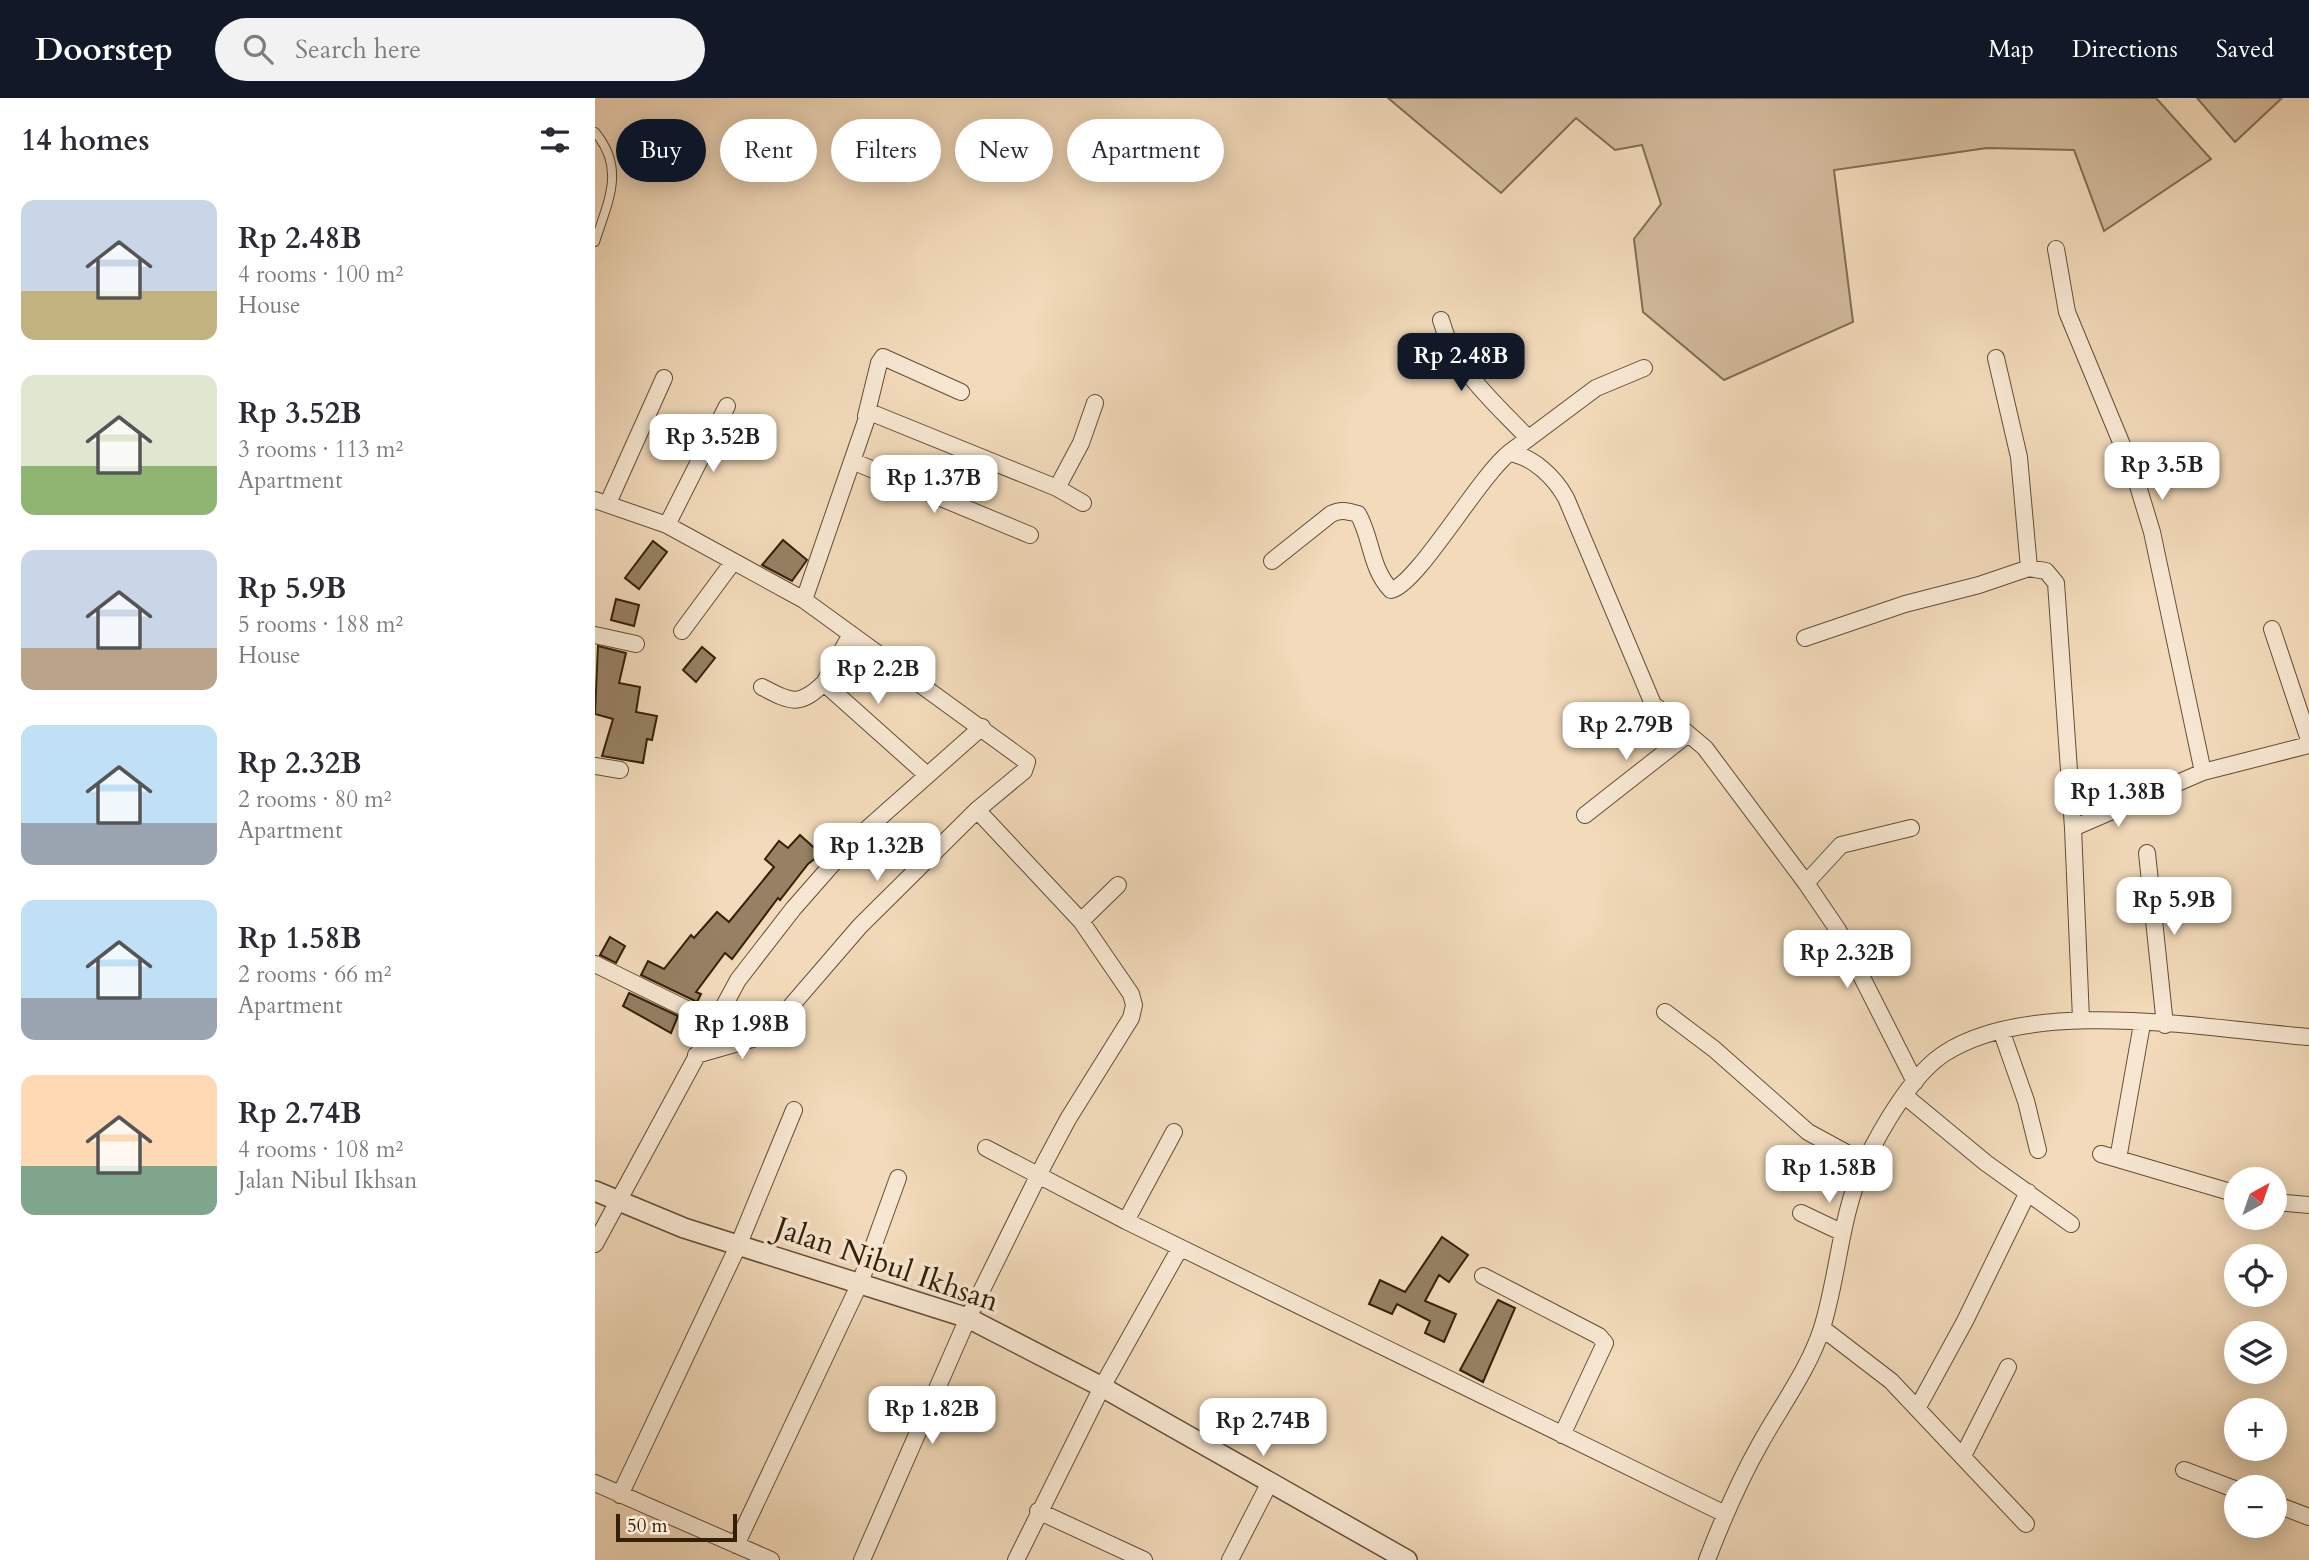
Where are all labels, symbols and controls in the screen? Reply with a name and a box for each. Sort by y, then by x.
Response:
search box [215,18,705,81]
text: Doorstep [35,27,173,72]
icon: search [239,30,277,68]
text: Search here [295,32,421,67]
text: Map [1988,33,2034,66]
text: Directions [2072,33,2178,66]
text: Saved [2216,33,2274,66]
chip: Buy [616,119,706,182]
chip: Rent [720,119,817,182]
chip: Filters [831,119,941,182]
chip: New [955,119,1053,182]
chip: Apartment [1067,119,1224,182]
text: 14 homes [21,120,150,161]
icon: filters [536,121,574,159]
text: Rp 2.48B [238,218,362,259]
icon: home [77,228,161,312]
text: 4 rooms · 100 m² [238,259,403,290]
text: House [238,290,300,321]
pin: Rp 2.48B [1389,334,1533,393]
text: Rp 2.48B [1414,340,1508,371]
text: Rp 3.52B [238,393,362,434]
icon: home [77,403,161,487]
pin: Rp 3.52B [641,414,785,474]
text: Rp 3.52B [666,421,760,452]
text: 3 rooms · 113 m² [238,434,403,465]
pin: Rp 3.5B [2097,442,2227,502]
text: Rp 3.5B [2120,449,2204,480]
pin: Rp 1.37B [862,456,1006,515]
text: Rp 1.37B [887,462,981,493]
text: Apartment [238,465,342,496]
text: Rp 5.9B [238,568,346,609]
icon: home [77,578,161,662]
text: 5 rooms · 188 m² [238,609,403,640]
text: House [238,640,300,671]
pin: Rp 2.2B [813,646,943,706]
text: Rp 2.2B [836,653,920,684]
pin: Rp 2.79B [1554,702,1698,762]
text: Rp 2.79B [1579,709,1673,740]
text: Rp 2.32B [238,743,362,784]
icon: home [77,753,161,837]
pin: Rp 1.38B [2046,770,2190,829]
text: Rp 1.38B [2071,776,2165,807]
text: 2 rooms · 80 m² [238,784,391,815]
text: Apartment [238,815,342,846]
pin: Rp 1.32B [805,824,949,883]
text: Rp 1.32B [830,830,924,861]
pin: Rp 5.9B [2109,878,2239,937]
text: Rp 5.9B [2132,884,2216,915]
text: Rp 1.58B [238,918,362,959]
icon: home [77,928,161,1012]
pin: Rp 2.32B [1775,930,1919,990]
text: Rp 2.32B [1800,937,1894,968]
text: 2 rooms · 66 m² [238,959,391,990]
text: Apartment [238,990,342,1021]
pin: Rp 1.98B [670,1002,814,1061]
text: Rp 1.98B [695,1008,789,1039]
text: Rp 2.74B [238,1093,362,1134]
icon: home [77,1103,161,1187]
text: 4 rooms · 108 m² [238,1134,403,1165]
pin: Rp 1.58B [1757,1146,1901,1205]
text: Rp 1.58B [1782,1152,1876,1183]
text: Jalan Nibul Ikhsan [238,1165,417,1196]
north arrow [2224,1167,2287,1230]
map controls [2224,1167,2287,1538]
street label: Jalan Nibul Ikhsan [766,1206,1004,1322]
button: locate [2224,1244,2287,1307]
button: layers [2224,1321,2287,1384]
pin: Rp 1.82B [860,1386,1004,1446]
text: Rp 1.82B [885,1393,979,1424]
pin: Rp 2.74B [1191,1398,1335,1458]
button: + [2224,1398,2287,1461]
text: Rp 2.74B [1216,1405,1310,1436]
button: − [2224,1475,2287,1538]
scale bar [616,1511,737,1543]
text: 50 m [627,1513,668,1539]

